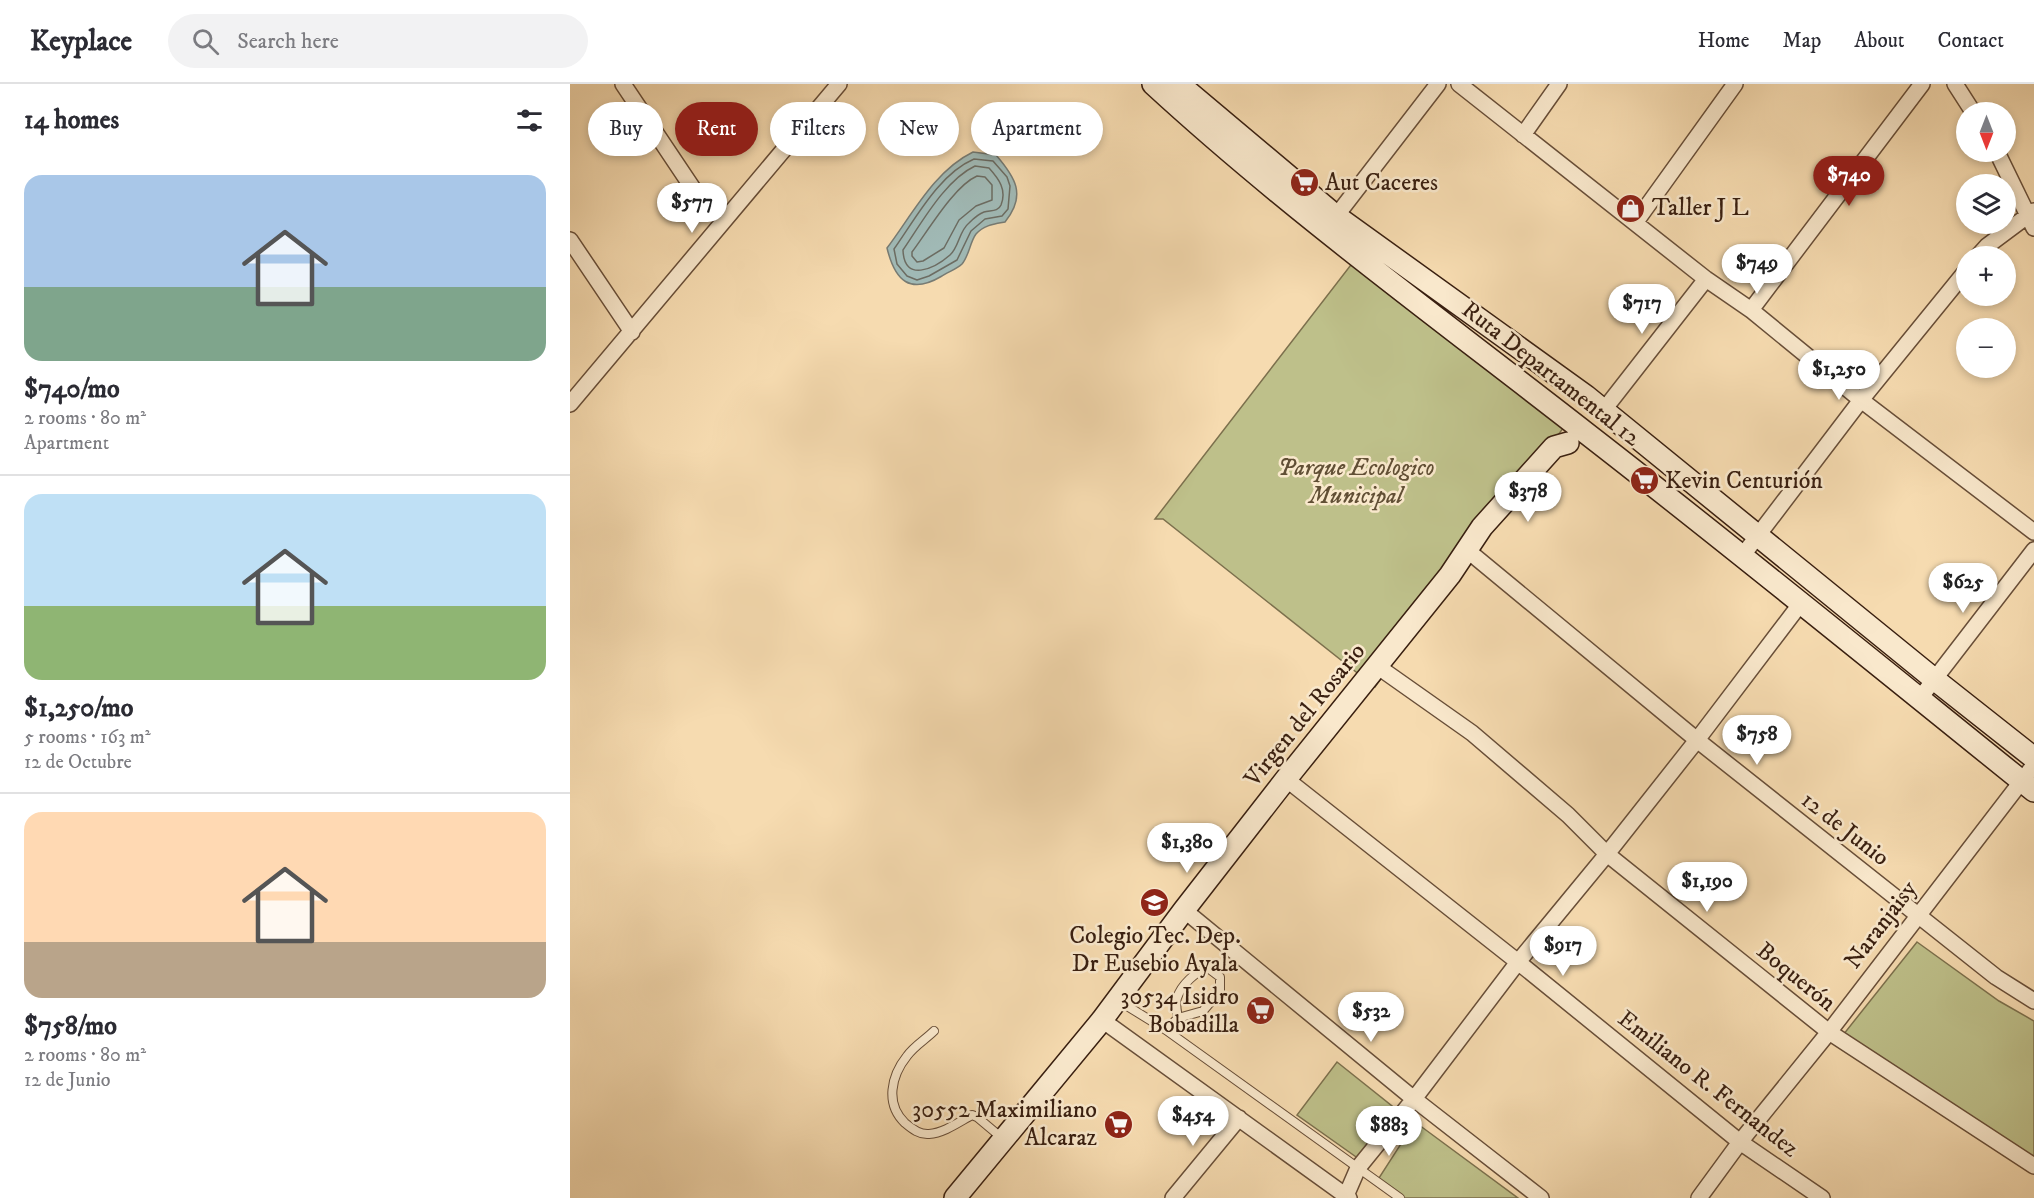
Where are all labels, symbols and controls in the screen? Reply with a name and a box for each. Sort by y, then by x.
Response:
search box [168,14,588,68]
text: Keyplace [30,24,132,59]
icon: search [189,25,222,58]
text: Search here [237,28,339,55]
text: Home [1698,28,1750,54]
text: Map [1783,28,1821,54]
text: About [1854,28,1905,54]
text: Contact [1938,28,2004,54]
chip: Buy [588,102,663,156]
chip: Rent [675,102,758,156]
chip: Filters [770,102,866,156]
chip: New [878,102,959,156]
chip: Apartment [971,102,1103,156]
north arrow [1956,102,2016,162]
map controls [1956,102,2016,378]
text: 14 homes [24,104,119,137]
icon: filters [513,104,546,137]
pin: $740 [1813,156,1885,207]
text: $740 [1827,163,1871,188]
supermarket icon: Aut Caceres [1288,167,1320,199]
place label: Aut Caceres [1325,168,1438,198]
button: layers [1956,174,2016,234]
pin: $577 [656,183,728,234]
text: $577 [671,190,713,215]
shop icon: Taller J L [1615,192,1647,224]
place label: Taller J L [1652,193,1749,223]
icon: home [231,214,339,322]
pin: $749 [1721,244,1793,295]
button: + [1956,246,2016,306]
text: $749 [1736,251,1778,276]
pin: $717 [1606,284,1678,335]
text: $717 [1622,291,1662,316]
street label: Ruta Departamental 12 [1456,295,1647,453]
button: − [1956,318,2016,378]
pin: $1,250 [1790,350,1888,401]
text: $1,250 [1812,357,1866,382]
text: $740/mo [24,373,120,406]
text: 2 rooms · 80 m² [24,406,146,431]
text: Apartment [24,431,109,456]
park label: Parque Ecologico Municipal [1278,453,1434,511]
supermarket icon: Kevin Centurión [1628,465,1660,497]
place label: Kevin Centurión [1665,466,1823,496]
pin: $378 [1492,472,1564,523]
text: $378 [1509,479,1547,504]
icon: home [231,533,339,641]
pin: $625 [1927,563,1999,614]
text: $625 [1943,570,1983,595]
street label: Virgen del Rosario [1237,637,1372,794]
text: $1,250/mo [24,692,133,725]
pin: $758 [1721,715,1793,766]
text: $758 [1736,722,1778,747]
text: 5 rooms · 163 m² [24,725,151,750]
text: 12 de Octubre [24,750,132,775]
street label: 12 de Junio [1795,785,1895,873]
pin: $1,380 [1138,823,1236,874]
text: $1,380 [1161,830,1213,855]
icon: home [231,851,339,959]
pin: $1,190 [1658,862,1756,913]
text: $1,190 [1681,869,1733,894]
street label: Naranjaisy [1838,875,1924,975]
school or university icon: Colegio Tec. Dep. Dr Eusebio Ayala [1139,887,1171,919]
place label: Colegio Tec. Dep. Dr Eusebio Ayala [1069,921,1241,979]
pin: $917 [1527,926,1599,977]
text: $917 [1544,933,1582,958]
street label: Boquerón [1750,936,1842,1018]
place label: 30534 Isidro Bobadilla [1121,982,1240,1040]
pin: $532 [1335,992,1407,1043]
supermarket icon: 30534 Isidro Bobadilla [1244,995,1276,1027]
text: $532 [1352,999,1390,1024]
street label: Emiliano R. Fernandez [1612,1004,1805,1164]
text: $758/mo [24,1010,117,1043]
text: 2 rooms · 80 m² [24,1043,146,1068]
text: 12 de Junio [24,1068,111,1093]
place label: 30552 Maximiliano Alcaraz [912,1095,1098,1153]
pin: $454 [1157,1096,1229,1147]
text: $454 [1172,1103,1214,1128]
pin: $883 [1353,1106,1425,1157]
supermarket icon: 30552 Maximiliano Alcaraz [1102,1108,1134,1140]
text: $883 [1370,1113,1408,1138]

